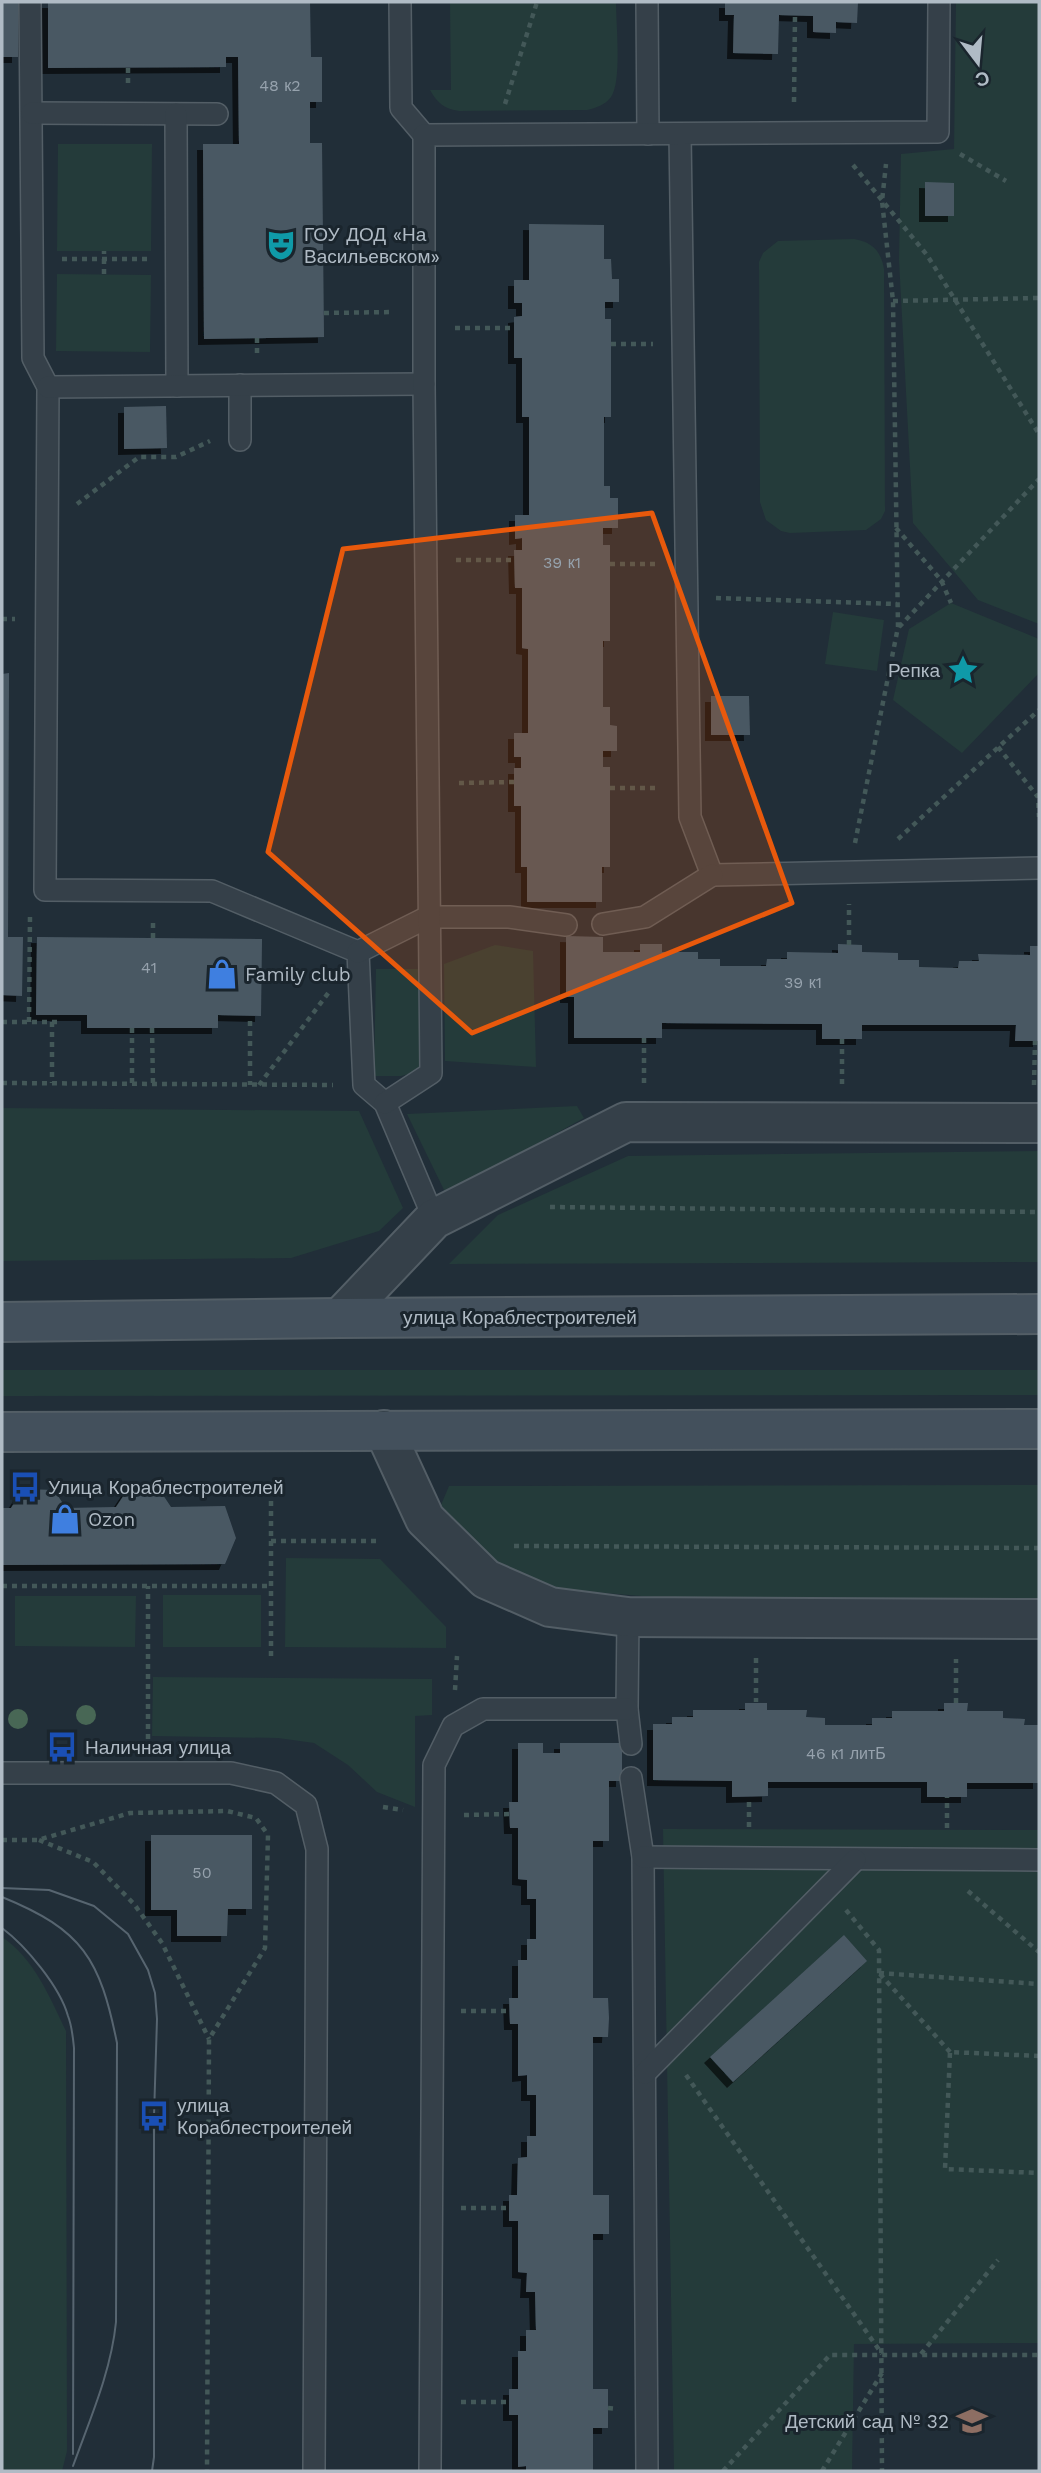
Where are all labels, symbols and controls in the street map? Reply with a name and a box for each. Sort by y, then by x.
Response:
north arrow [943,28,1013,98]
text: С [973,66,992,92]
house number: 48 к2 [259,76,301,95]
place label: ГОУ ДОД «На Васильевском» [304,223,440,268]
theatre icon: ГОУ ДОД «На Васильевском» [264,228,298,262]
house number: 39 к1 [543,553,581,572]
place icon: Репка [946,653,980,687]
place label: Репка [888,659,940,682]
shop icon: Family club [205,957,239,991]
house number: 41 [141,958,157,977]
place label: Family club [245,963,351,986]
house number: 39 к1 [784,973,822,992]
street label: улица Кораблестроителей [403,1306,637,1329]
bus stop icon: Улица Кораблестроителей [8,1470,42,1504]
place label: Улица Кораблестроителей [48,1476,284,1499]
shop icon: Ozon [48,1502,82,1536]
place label: Ozon [88,1508,135,1531]
bus stop icon: Наличная улица [45,1730,79,1764]
place label: Наличная улица [85,1736,231,1759]
house number: 46 к1 литБ [806,1744,886,1763]
house number: 50 [192,1863,212,1882]
place label: улица Кораблестроителей [177,2094,352,2139]
bus stop icon: улица Кораблестроителей [137,2099,171,2133]
school or university icon: Детский сад № 32 [955,2404,989,2438]
place label: Детский сад № 32 [785,2410,949,2433]

